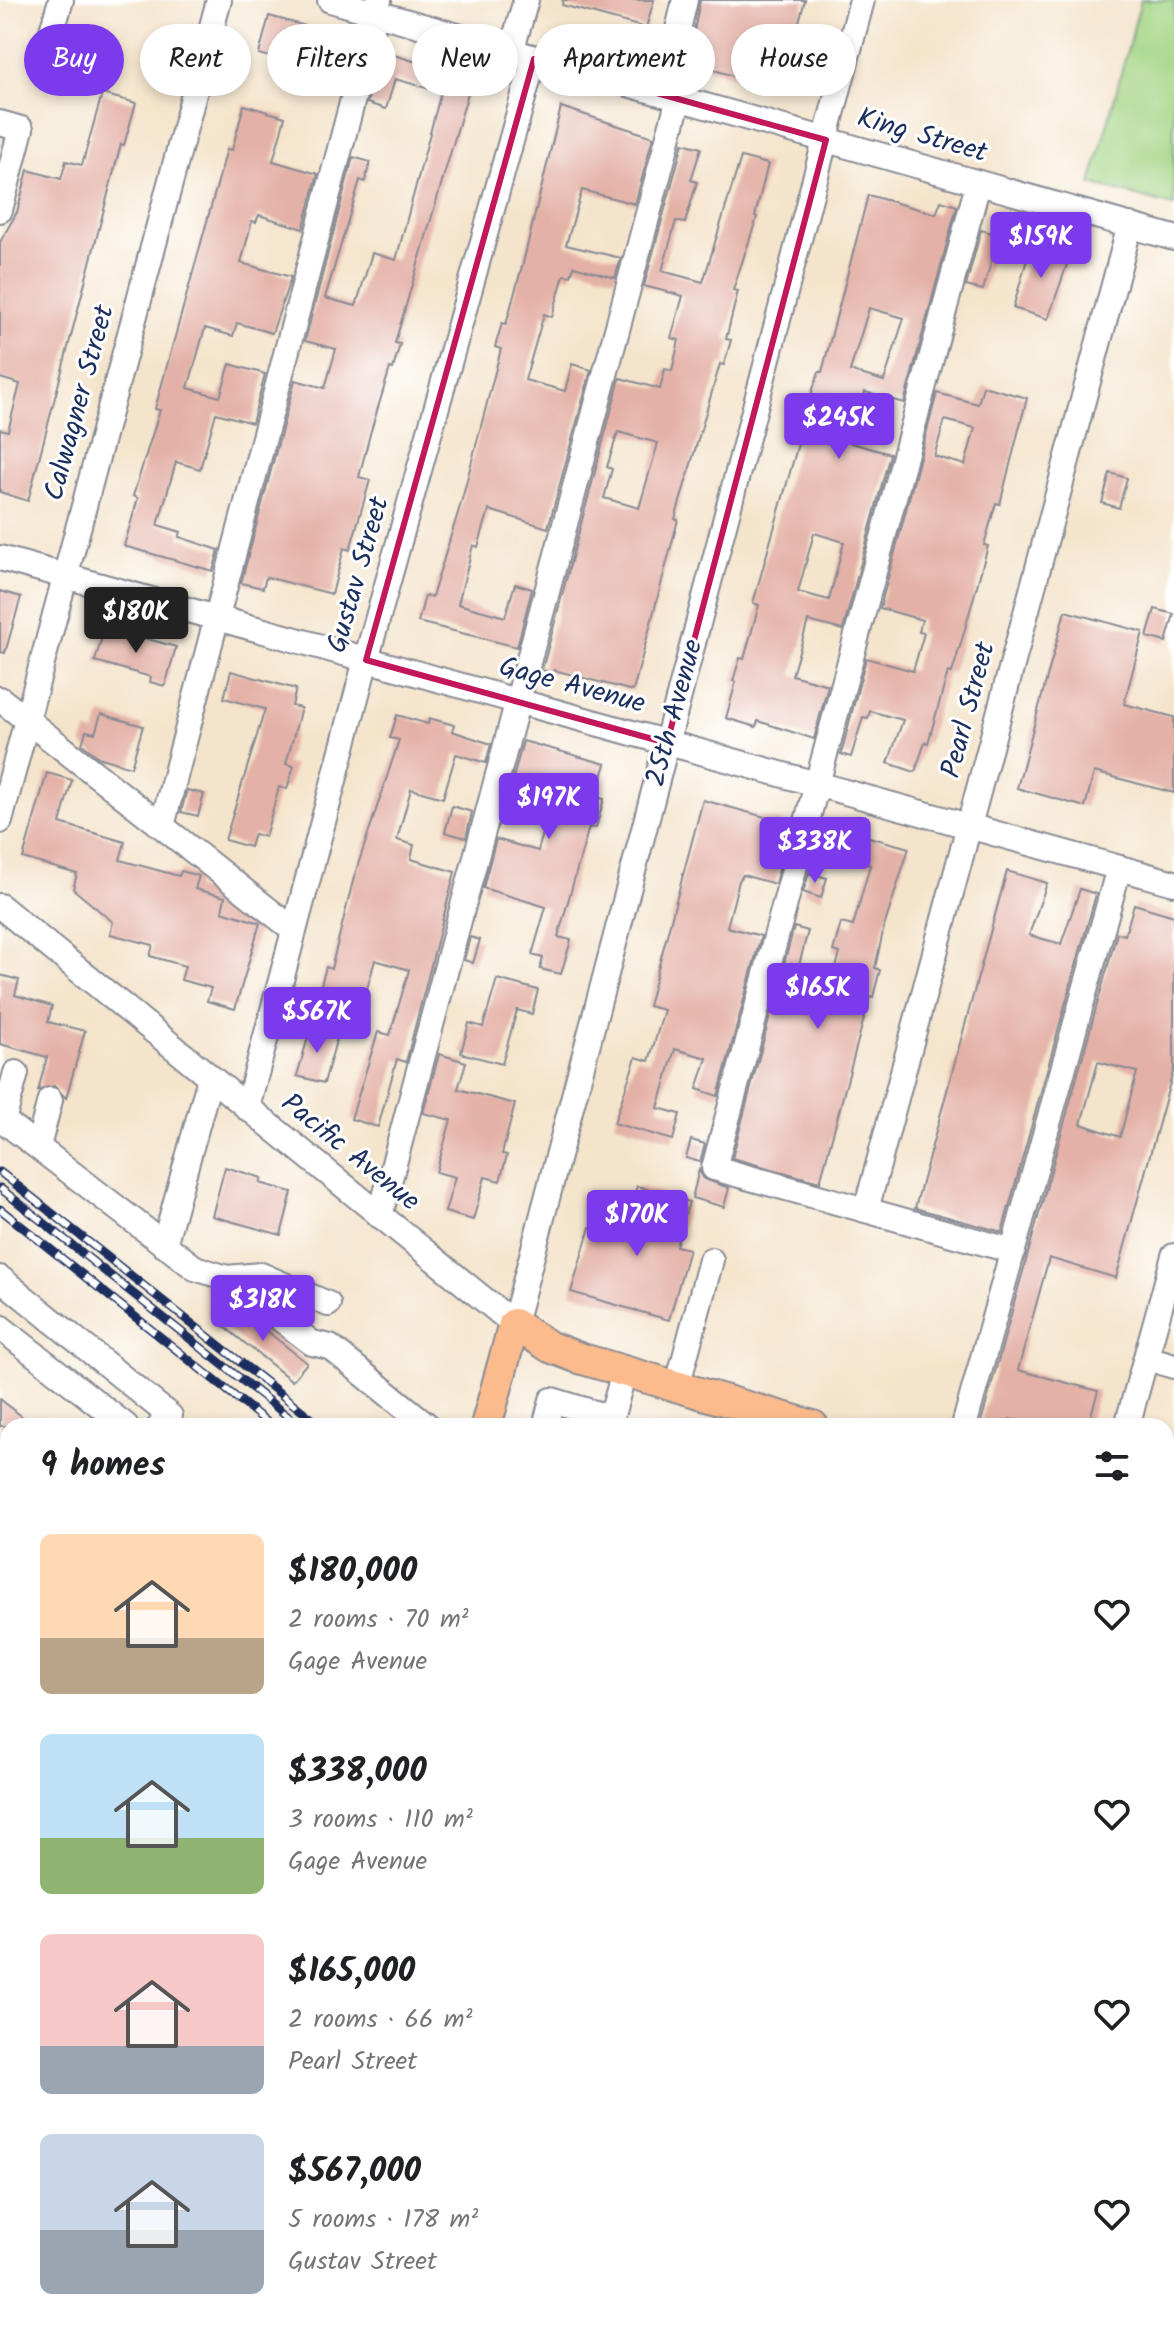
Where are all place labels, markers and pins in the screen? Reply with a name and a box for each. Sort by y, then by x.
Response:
pin: $159K [985,212,1097,280]
pin: $245K [783,393,895,461]
pin: $180K [80,587,192,655]
pin: $197K [493,773,605,841]
pin: $338K [759,817,871,885]
pin: $165K [762,963,874,1031]
pin: $567K [261,987,373,1055]
pin: $170K [581,1190,693,1258]
pin: $318K [207,1275,319,1343]

